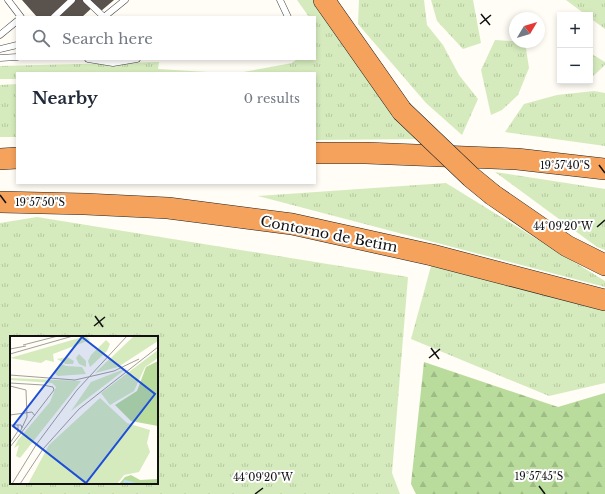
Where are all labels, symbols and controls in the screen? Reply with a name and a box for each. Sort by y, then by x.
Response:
north arrow [509,12,545,48]
map controls [557,12,593,84]
button: + [557,12,593,48]
search box [16,16,316,60]
icon: search [30,27,52,49]
text: Search here [62,29,153,48]
button: − [557,48,593,84]
text: Nearby [32,88,98,109]
text: 0 results [244,90,300,107]
text: 19°57'40"S [540,159,590,172]
text: 19°57'50"S [15,196,65,209]
street label: Contorno de Betim [259,212,399,256]
text: 44°09'20"W [533,220,593,233]
inset map [10,336,158,484]
text: 19°57'45"S [515,470,563,483]
text: 44°09'20"W [233,471,293,484]

